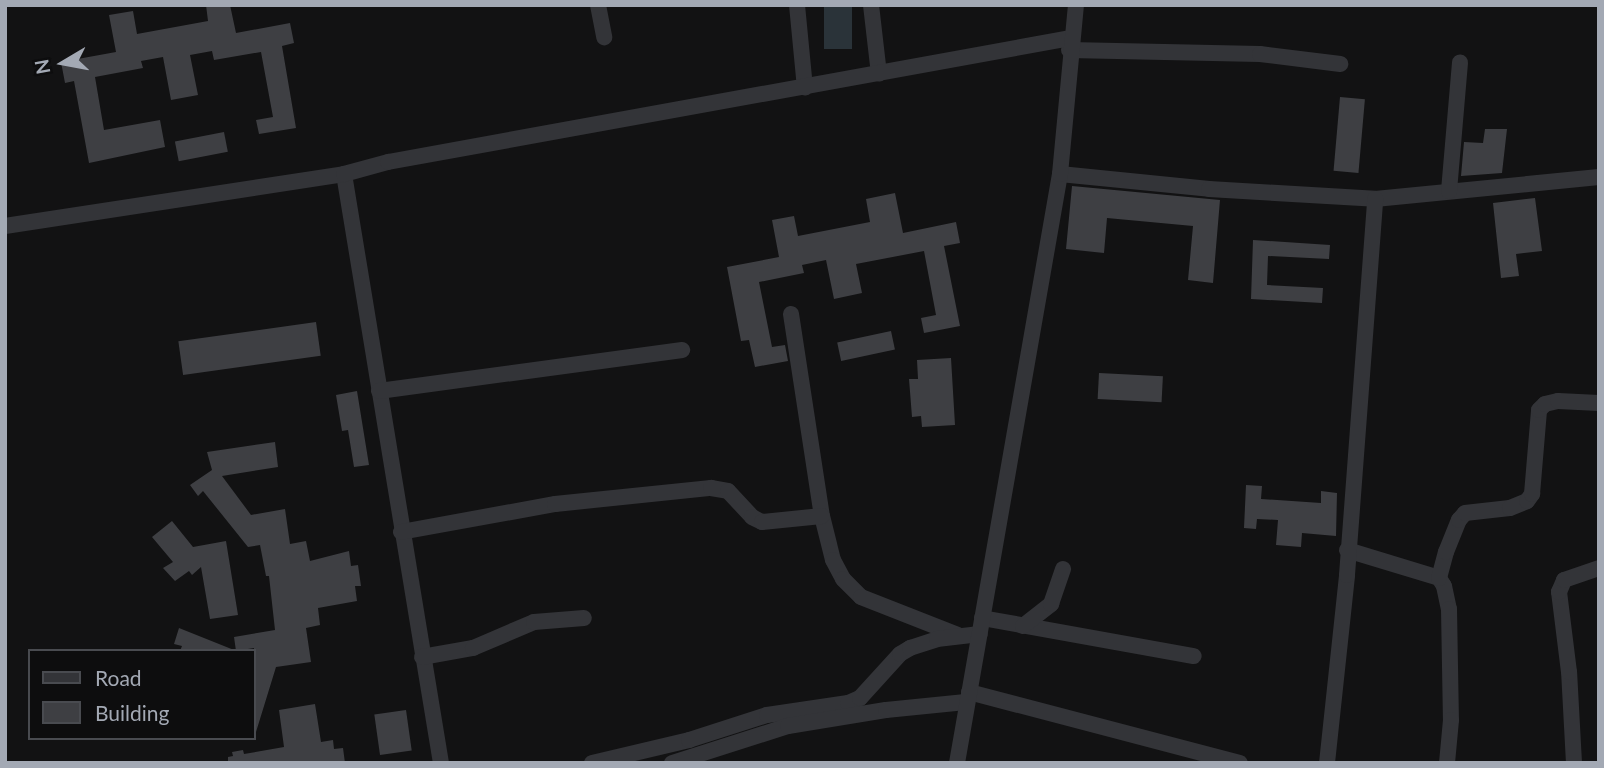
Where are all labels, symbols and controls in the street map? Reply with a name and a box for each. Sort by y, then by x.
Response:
north arrow [28,28,98,98]
text: N [29,58,54,76]
legend [28,649,256,740]
text: Road [95,665,142,690]
text: Building [95,700,170,725]

